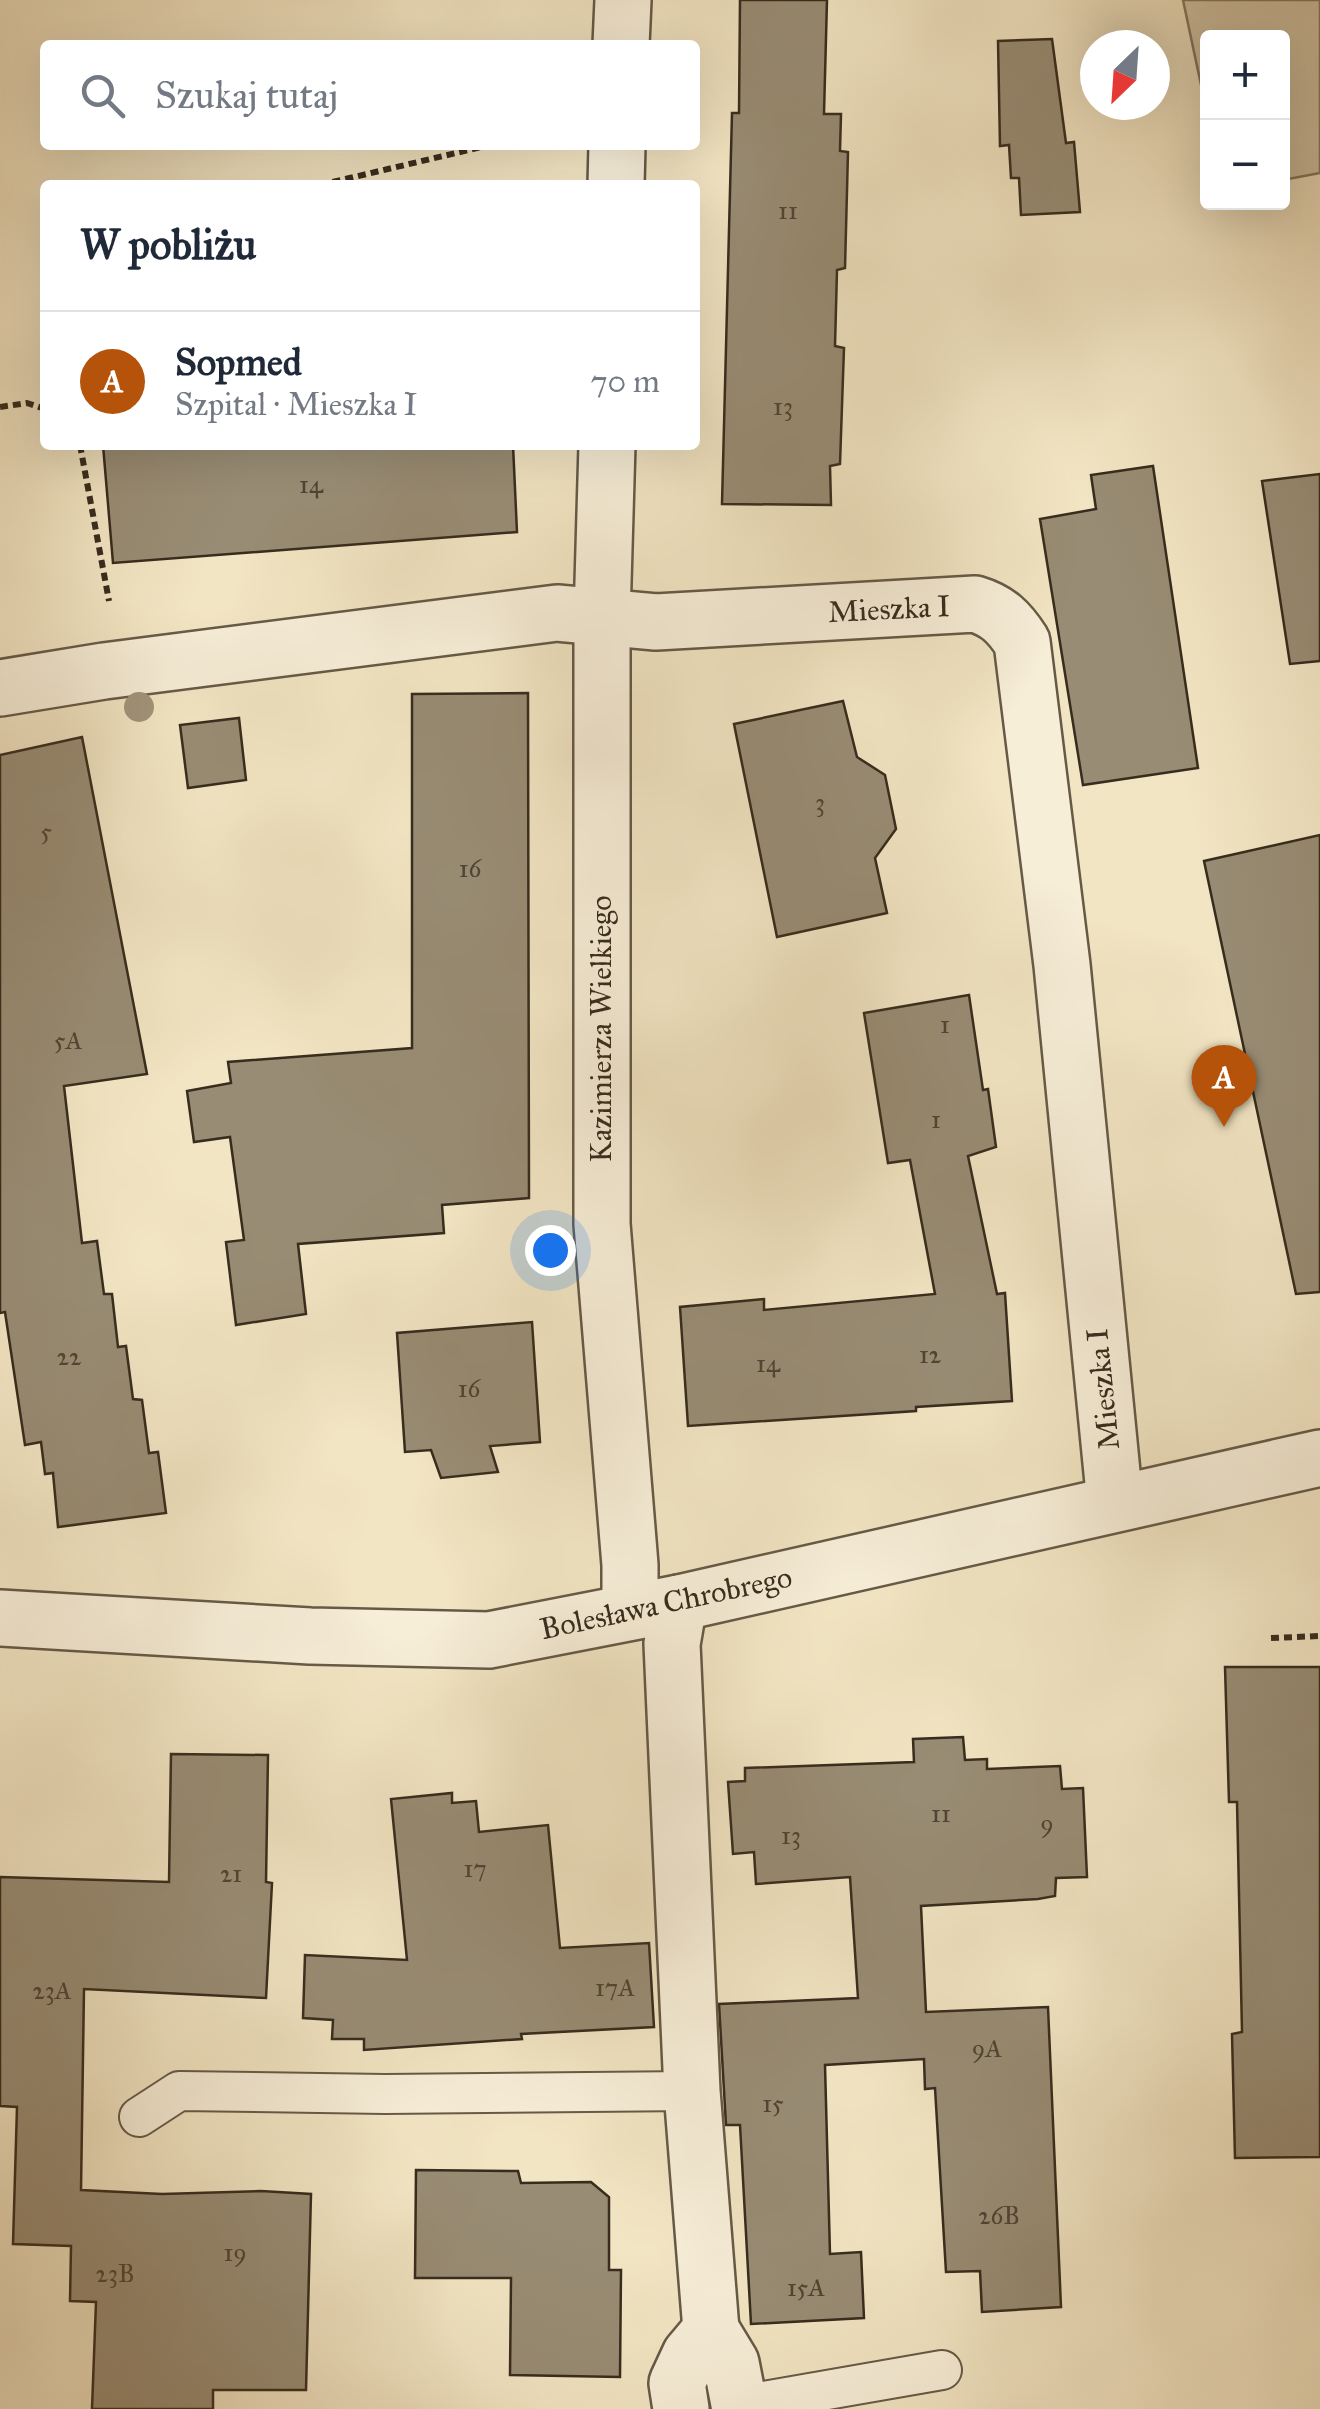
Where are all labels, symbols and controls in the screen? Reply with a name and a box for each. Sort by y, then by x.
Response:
north arrow [1080,30,1170,120]
map controls [1200,30,1290,210]
button: + [1200,30,1290,120]
search box [40,40,700,150]
icon: search [75,68,130,123]
text: Szukaj tutaj [155,72,338,118]
button: − [1200,120,1290,210]
house number: 11 [778,195,798,226]
text: W pobliżu [80,219,256,271]
text: Sopmed [175,339,302,385]
text: A [102,362,123,401]
text: 70 m [591,362,660,401]
text: Szpital · Mieszka I [175,385,418,424]
house number: 13 [773,391,793,422]
house number: 14 [299,469,324,500]
street label: Mieszka I [827,588,951,630]
house number: 3 [815,787,825,818]
house number: 5 [40,816,52,847]
house number: 16 [459,853,482,884]
street label: Kazimierza Wielkiego [583,895,619,1163]
house number: 1 [940,1009,950,1040]
house number: 5A [54,1025,82,1056]
pin: A [1192,1044,1256,1127]
house number: 1 [931,1104,941,1135]
your location [525,1225,576,1276]
street label: Mieszka I [1079,1326,1127,1452]
house number: 12 [919,1339,942,1370]
house number: 22 [57,1341,82,1372]
house number: 14 [756,1348,781,1379]
house number: 16 [458,1373,481,1404]
street label: Bolesława Chrobrego [537,1559,795,1647]
house number: 11 [931,1798,951,1829]
house number: 9 [1040,1808,1054,1839]
house number: 13 [781,1820,801,1851]
house number: 17 [463,1853,487,1884]
house number: 21 [220,1858,242,1889]
house number: 17A [595,1972,635,2003]
house number: 23A [32,1975,72,2006]
house number: 9A [972,2033,1002,2064]
house number: 15 [762,2088,784,2119]
house number: 26B [978,2200,1020,2231]
house number: 19 [223,2237,247,2268]
house number: 23B [96,2258,134,2289]
house number: 15A [787,2272,825,2303]

